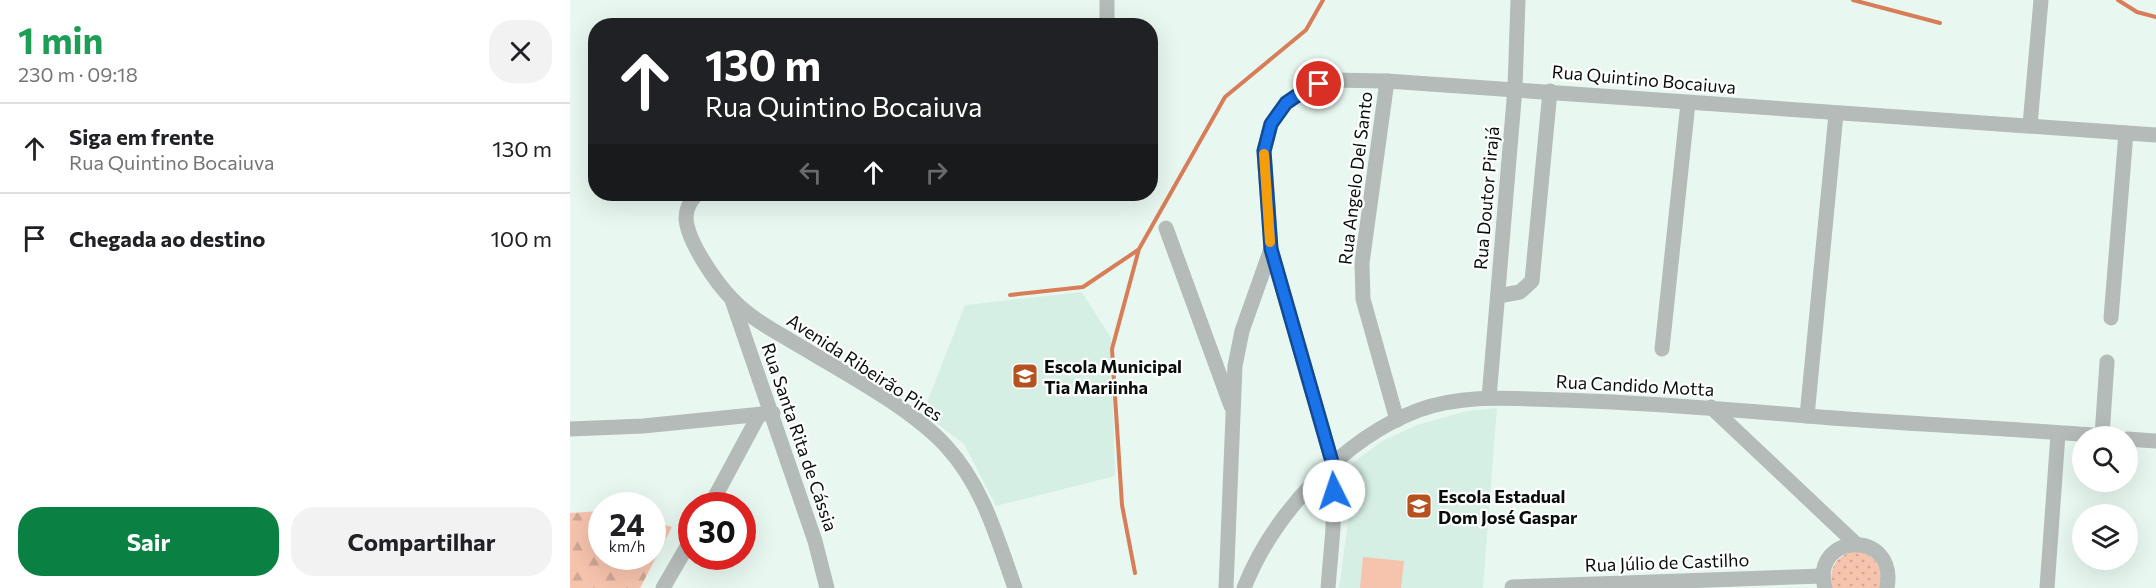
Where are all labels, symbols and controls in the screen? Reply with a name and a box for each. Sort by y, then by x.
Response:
text: 1 min [18,17,103,61]
button: close [489,20,552,83]
text: 130 m [705,38,821,90]
icon: ahead [606,42,684,120]
pin [1293,58,1344,109]
street label: Rua Quintino Bocaiuva [1551,60,1737,98]
text: 230 m · 09:18 [18,62,138,86]
icon: arrive [1302,67,1335,100]
text: Rua Quintino Bocaiuva [705,90,982,123]
street label: Rua Angelo Del Santo [1333,90,1377,266]
text: Siga em frente [69,123,214,150]
street label: Rua Doutor Pirajá [1469,125,1503,271]
icon: ahead [18,132,51,165]
text: 130 m [492,135,552,162]
text: Rua Quintino Bocaiuva [69,150,274,174]
icon: left [794,156,827,189]
icon: ahead [857,156,890,189]
icon: right [920,156,953,189]
icon: arrive [18,222,51,255]
text: Chegada ao destino [69,225,265,252]
text: 100 m [490,225,552,252]
street label: Avenida Ribeirão Pires [783,309,947,425]
street label: Rua Santa Rita de Cássia [757,340,843,534]
place label: Escola Municipal Tia Mariinha [1044,355,1182,398]
school or university icon: Escola Municipal Tia Mariinha [1010,361,1040,391]
street label: Rua Candido Motta [1555,370,1715,400]
map controls [2072,426,2138,570]
button: search [2072,426,2138,492]
position arrow [1302,459,1366,523]
place label: Escola Estadual Dom José Gaspar [1438,485,1578,528]
school or university icon: Escola Estadual Dom José Gaspar [1404,491,1434,521]
speed limit sign: 30 [678,492,756,570]
button: layers [2072,504,2138,570]
text: 24 [609,505,645,542]
button: Sair [18,507,279,576]
button: Compartilhar [291,507,552,576]
text: km/h [609,537,645,555]
street label: Rua Júlio de Castilho [1584,548,1750,576]

